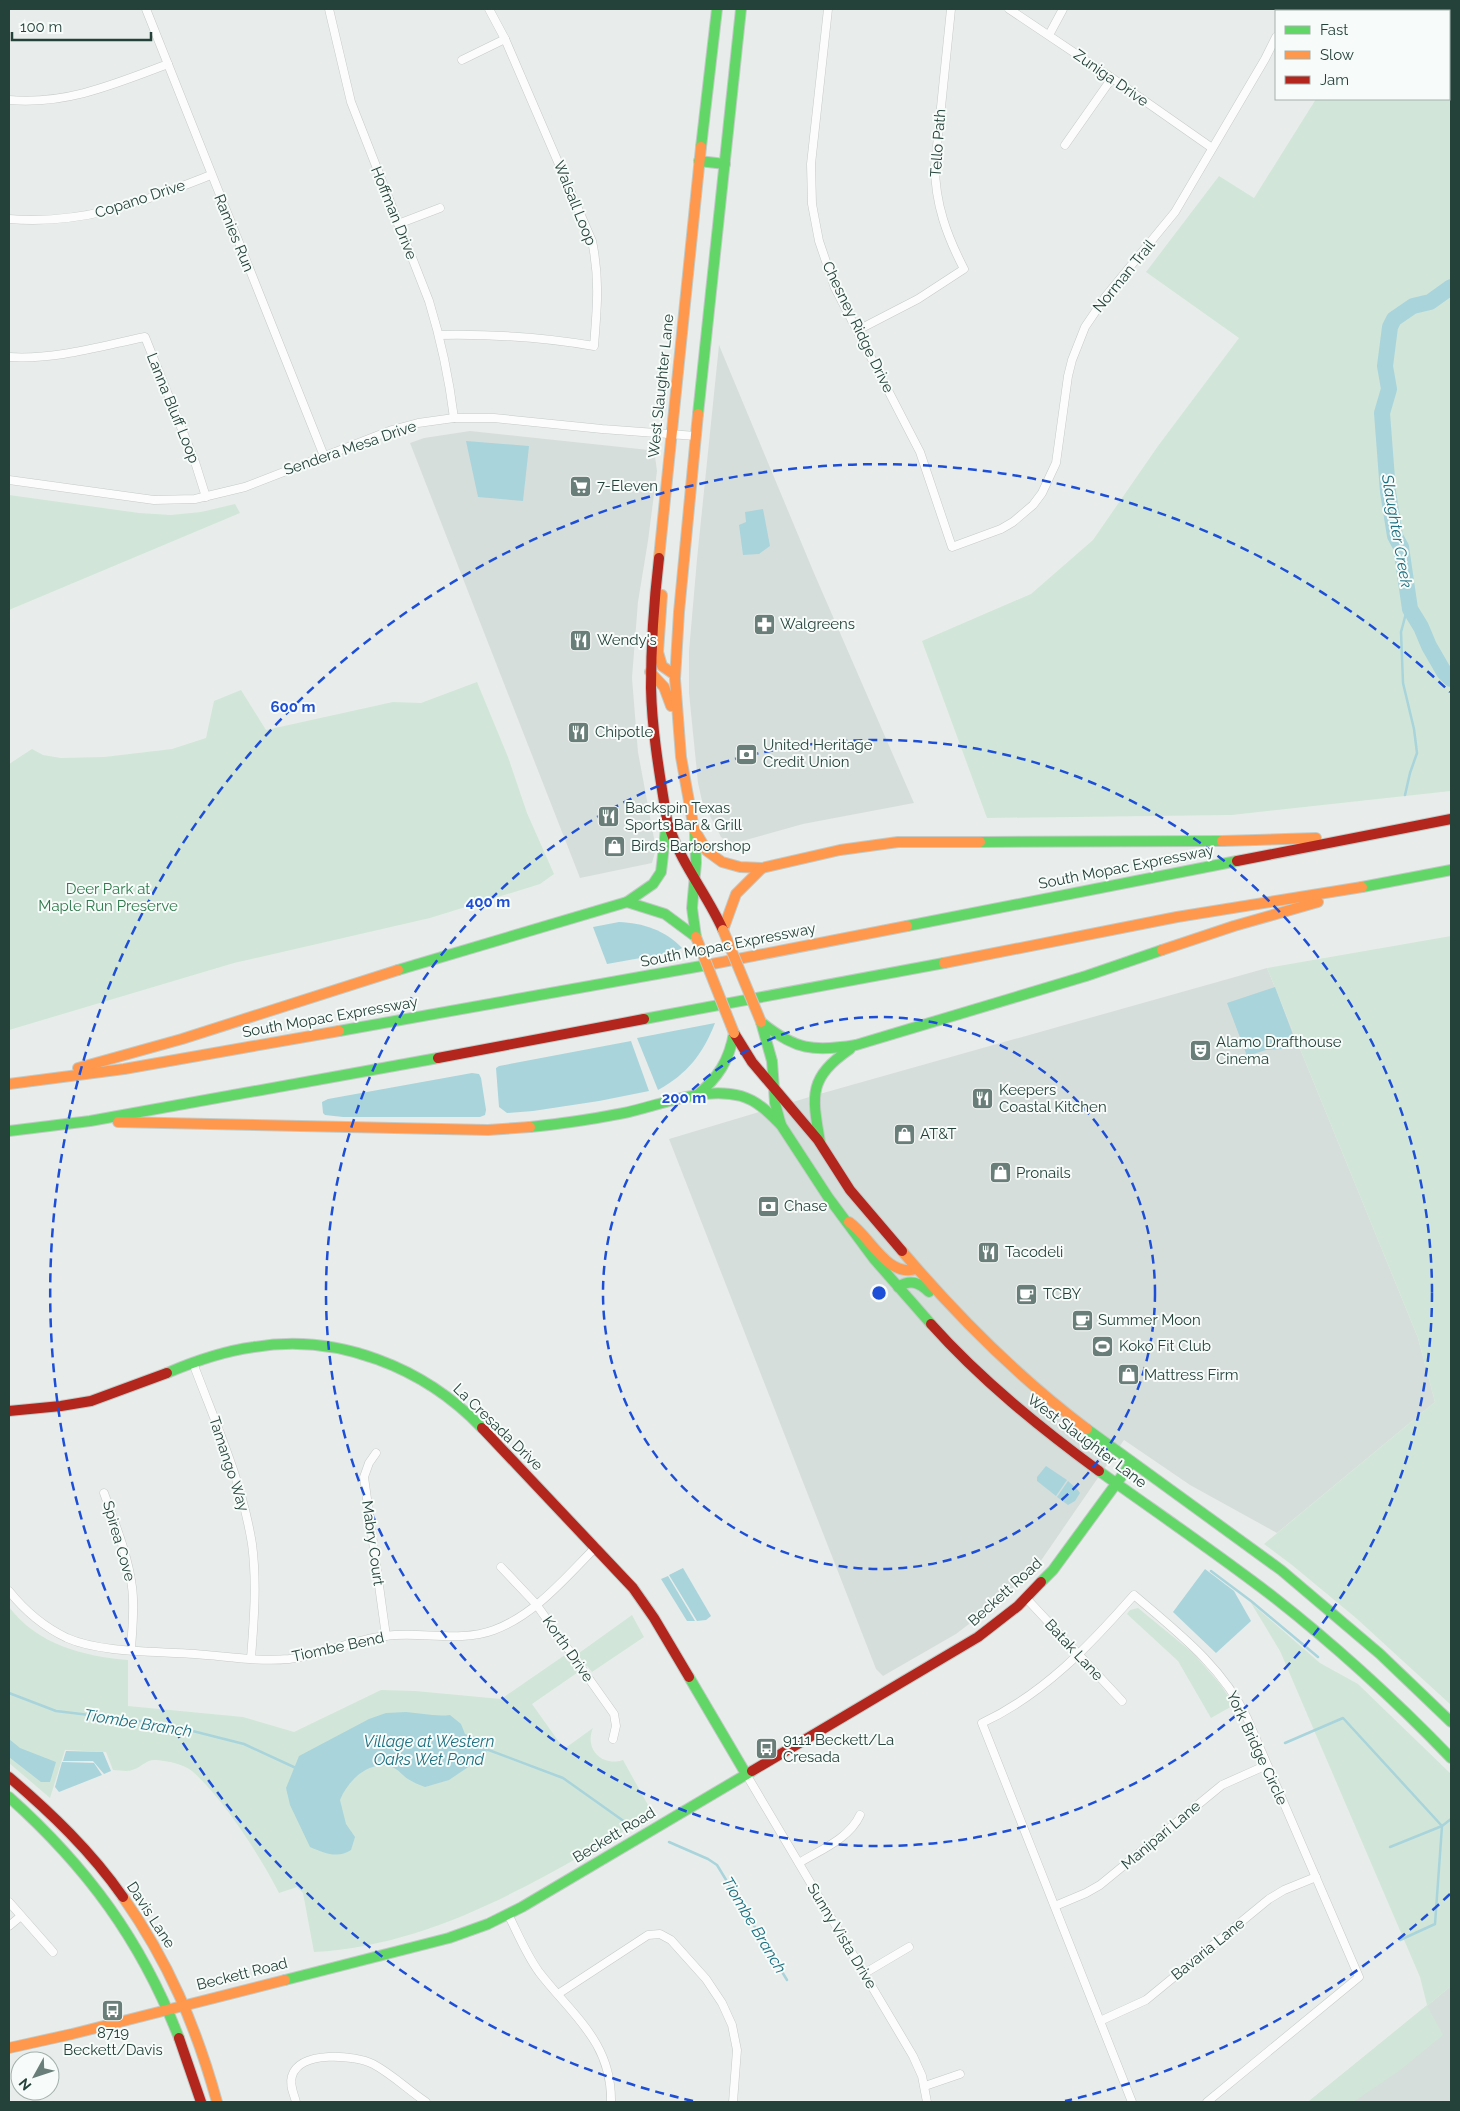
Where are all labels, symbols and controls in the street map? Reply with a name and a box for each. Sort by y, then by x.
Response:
scale bar [12,10,151,42]
legend [1275,10,1450,100]
text: 100 m [20,18,62,36]
text: Fast [1320,21,1348,39]
street label: Zuniga Drive [1070,46,1152,110]
text: Slow [1320,46,1354,64]
text: Jam [1320,71,1349,89]
street label: Tello Path [927,108,949,178]
street label: Walsall Loop [550,158,600,248]
street label: Hoffman Drive [367,164,421,262]
street label: Copano Drive [93,176,188,222]
street label: Ramies Run [210,192,258,274]
street label: Norman Trail [1089,235,1159,316]
street label: Chesney Ridge Drive [818,258,898,396]
street label: West Slaughter Lane [644,313,678,459]
street label: Lanna Bluff Loop [143,350,203,466]
street label: Sendera Mesa Drive [281,417,419,479]
water label: Slaughter Creek [1378,472,1416,590]
supermarket icon: 7-Eleven [569,474,593,498]
place label: 7-Eleven [597,477,658,495]
pharmacy icon: Walgreens [752,612,776,636]
place label: Walgreens [780,615,855,633]
restaurant icon: Wendy's [569,628,593,652]
place label: Wendy's [597,631,657,649]
text: 600 m [270,698,316,716]
restaurant icon: Chipotle [567,720,591,744]
place label: Chipotle [595,723,653,741]
place label: United Heritage Credit Union [763,736,873,771]
bank icon: United Heritage Credit Union [735,742,759,766]
place label: Backspin Texas Sports Bar & Grill [625,799,743,834]
restaurant icon: Backspin Texas Sports Bar & Grill [597,805,621,829]
shop icon: Birds Barborshop [603,834,627,858]
place label: Birds Barborshop [631,837,751,855]
street label: South Mopac Expressway [1037,841,1215,893]
park label: Deer Park at Maple Run Preserve [38,880,178,915]
text: 400 m [466,893,510,911]
street label: South Mopac Expressway [639,919,817,971]
street label: South Mopac Expressway [241,993,419,1041]
place label: Alamo Drafthouse Cinema [1216,1033,1342,1068]
theatre icon: Alamo Drafthouse Cinema [1188,1039,1212,1063]
place label: Keepers Coastal Kitchen [999,1081,1107,1116]
restaurant icon: Keepers Coastal Kitchen [971,1087,995,1111]
text: 200 m [662,1089,706,1107]
shop icon: AT&T [892,1122,916,1146]
place label: AT&T [920,1125,957,1143]
shop icon: Pronails [988,1161,1012,1185]
place label: Pronails [1016,1164,1071,1182]
bank icon: Chase [756,1194,780,1218]
place label: Chase [784,1197,827,1215]
restaurant icon: Tacodeli [977,1240,1001,1264]
place label: Tacodeli [1005,1243,1063,1261]
cafe icon: TCBY [1015,1282,1039,1306]
centre of rings [870,1284,888,1302]
place label: TCBY [1043,1285,1082,1303]
cafe icon: Summer Moon [1070,1308,1094,1332]
place label: Summer Moon [1098,1311,1201,1329]
sports icon: Koko Fit Club [1091,1334,1115,1358]
place label: Koko Fit Club [1119,1337,1211,1355]
shop icon: Mattress Firm [1116,1363,1140,1387]
place label: Mattress Firm [1144,1366,1239,1384]
street label: La Cresada Drive [450,1380,547,1474]
street label: West Slaughter Lane [1024,1390,1150,1492]
street label: Tamango Way [205,1414,253,1514]
street label: Spirea Cove [99,1499,139,1584]
street label: Mabry Court [358,1499,388,1587]
street label: Beckett Road [964,1554,1046,1630]
street label: Korth Drive [539,1612,597,1686]
street label: Batak Lane [1041,1615,1107,1685]
street label: Tiombe Bend [290,1628,386,1666]
street label: York Bridge Circle [1223,1688,1291,1808]
water label: Tiombe Branch [83,1705,194,1741]
place label: 9111 Beckett/La Cresada [783,1731,894,1766]
water label: Village at Western Oaks Wet Pond [364,1732,494,1769]
bus stop icon: 9111 Beckett/La Cresada [755,1737,779,1761]
street label: Manipari Lane [1118,1797,1204,1873]
street label: Beckett Road [569,1803,659,1867]
water label: Tiombe Branch [718,1873,790,1977]
street label: Davis Lane [123,1878,179,1952]
street label: Sunny Vista Drive [803,1880,881,1992]
street label: Bavaria Lane [1168,1914,1248,1984]
street label: Beckett Road [195,1954,289,1994]
bus stop icon: 8719 Beckett/Davis [101,1998,125,2022]
place label: 8719 Beckett/Davis [63,2024,163,2059]
north arrow [10,2051,60,2101]
text: N [15,2075,35,2094]

